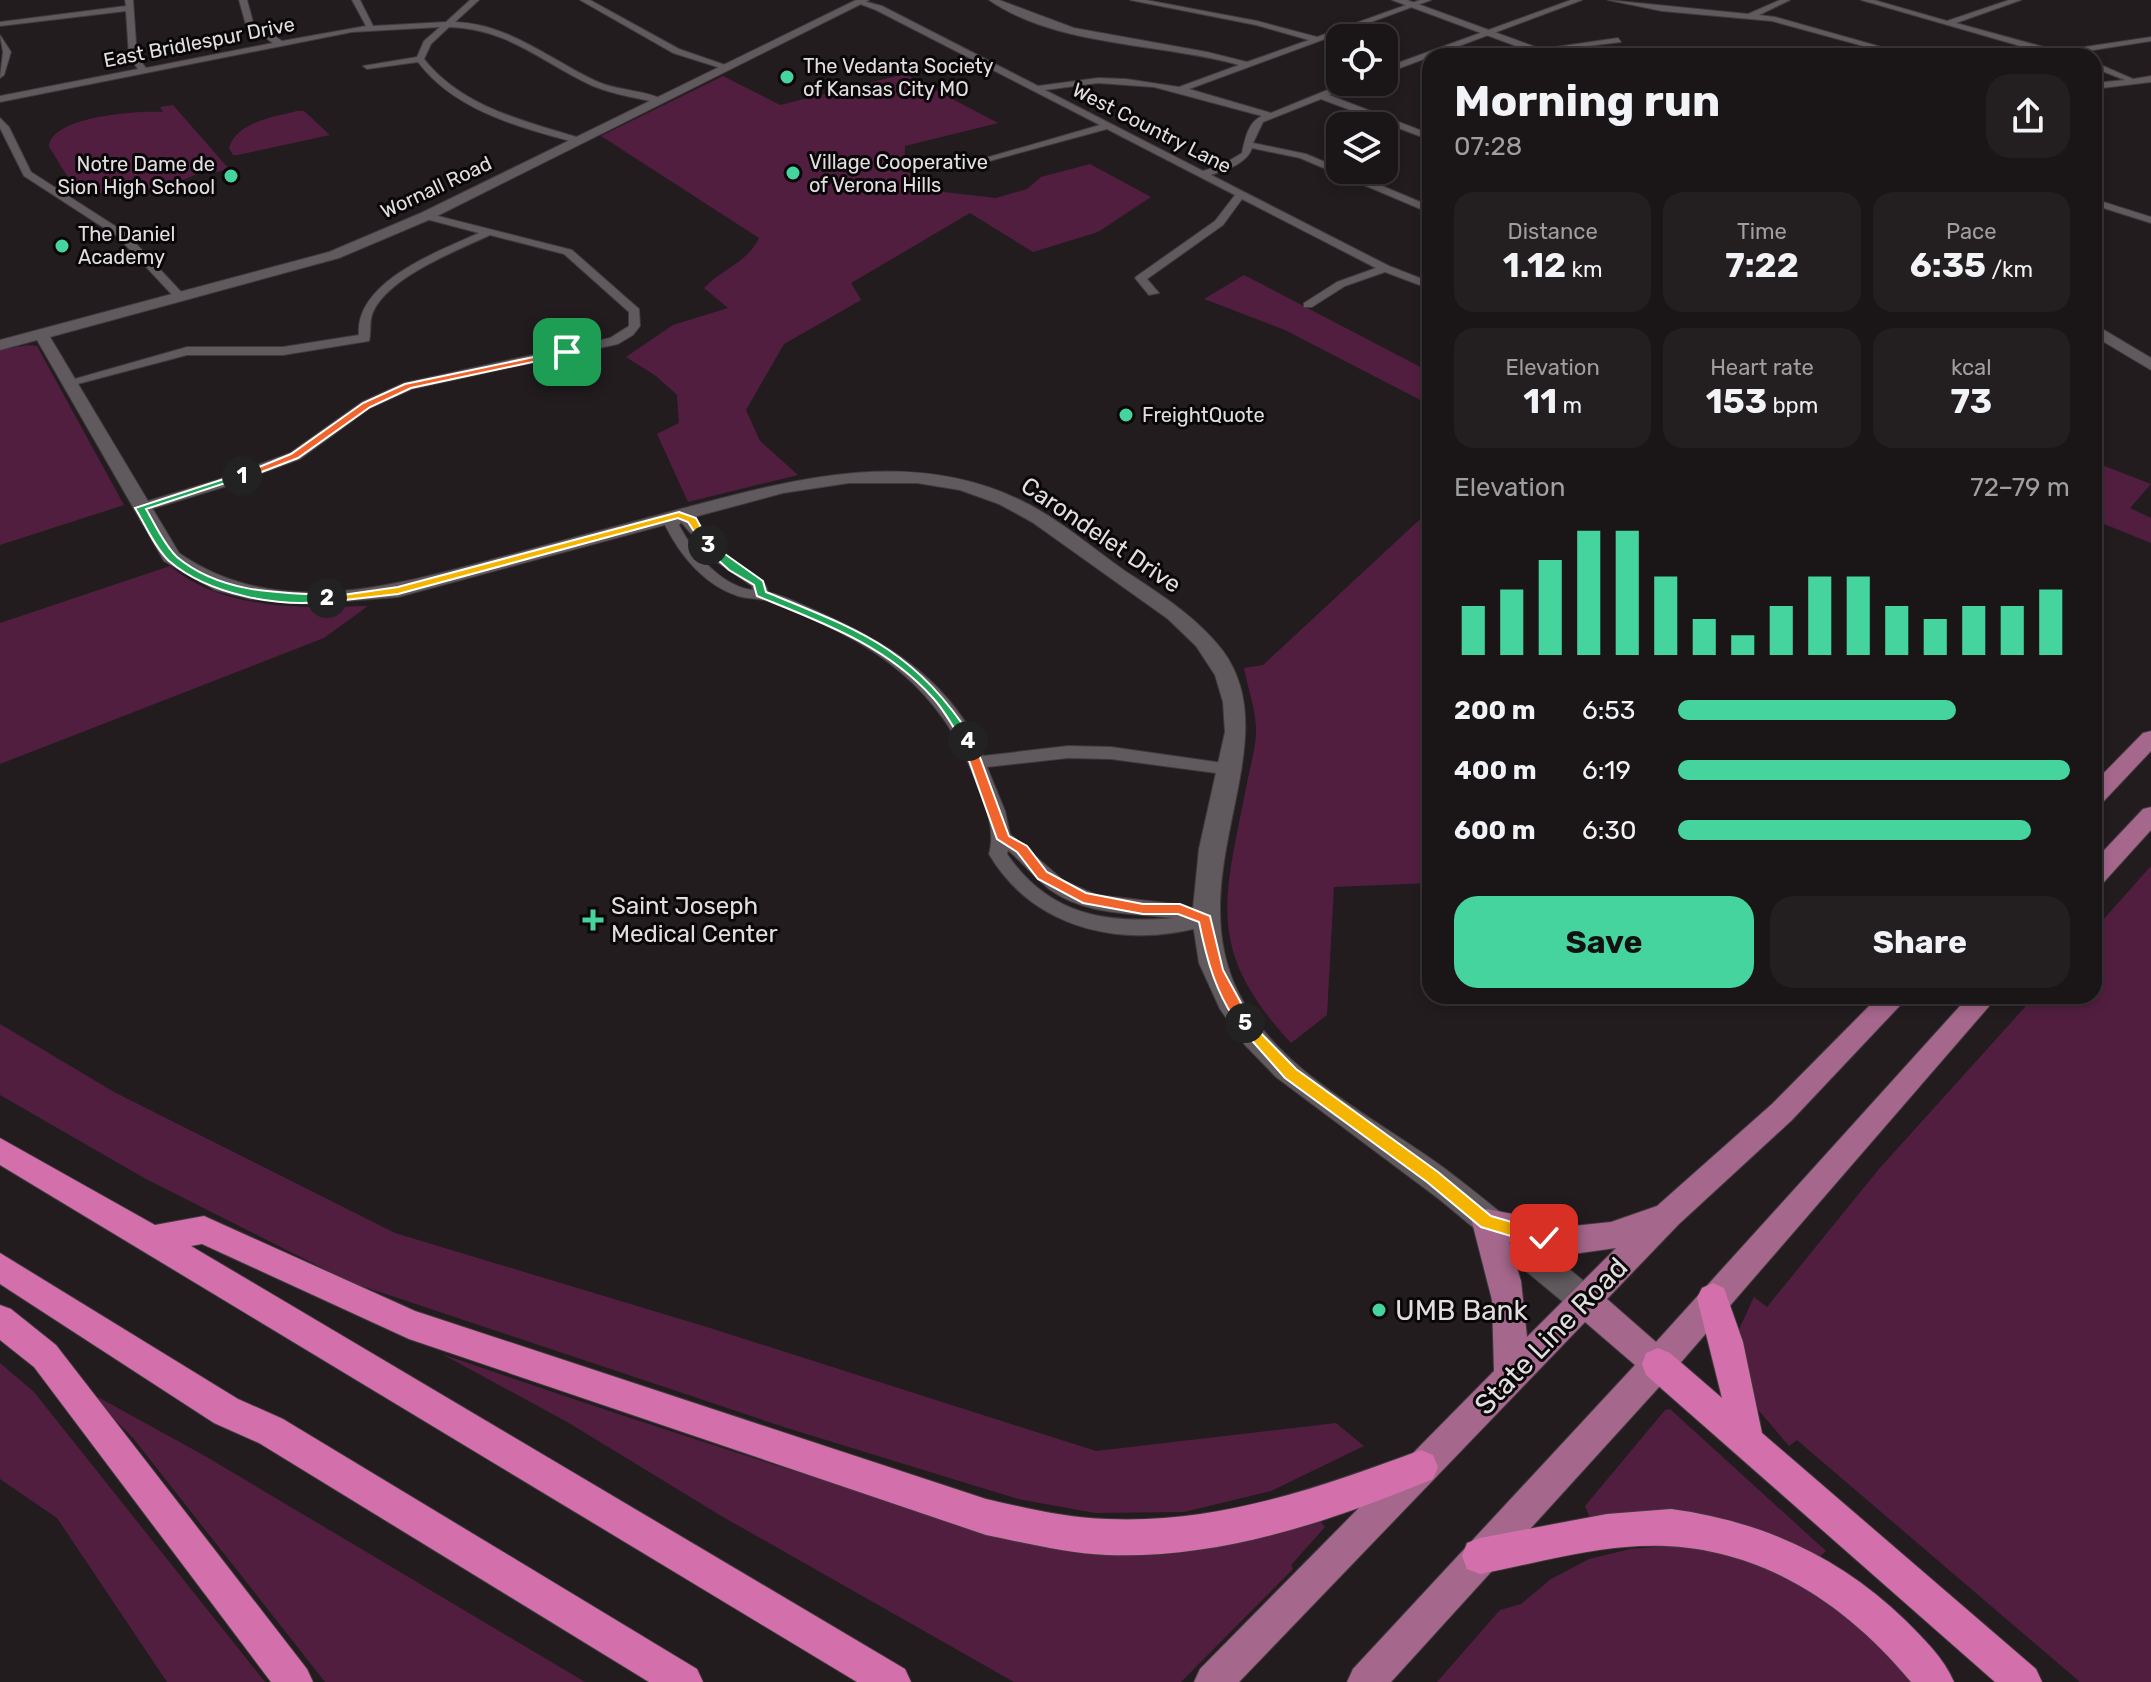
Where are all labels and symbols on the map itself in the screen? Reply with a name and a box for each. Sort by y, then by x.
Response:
street label: East Bridlespur Drive [101,12,297,72]
place label: The Vedanta Society of Kansas City MO [803,54,994,101]
marker: The Vedanta Society of Kansas City MO [778,68,796,86]
street label: West Country Lane [1069,78,1235,178]
place label: Village Cooperative of Verona Hills [809,150,988,197]
street label: Wornall Road [377,151,495,223]
place label: Notre Dame de Sion High School [58,152,215,199]
marker: Village Cooperative of Verona Hills [784,164,802,182]
marker: Notre Dame de Sion High School [222,167,240,185]
place label: The Daniel Academy [78,222,175,269]
marker: The Daniel Academy [53,237,71,255]
pin [533,318,601,386]
place label: FreightQuote [1142,403,1265,427]
marker: FreightQuote [1117,406,1135,424]
pin: 1 [222,456,262,496]
street label: Carondelet Drive [1016,471,1186,599]
pin: 3 [688,525,728,565]
pin: 2 [307,578,347,618]
pin: 4 [948,721,988,761]
place label: Saint Joseph Medical Center [611,892,778,948]
marker: Saint Joseph Medical Center [582,909,604,931]
pin: 5 [1225,1003,1265,1043]
pin [1510,1204,1578,1272]
street label: State Line Road [1468,1251,1634,1421]
place label: UMB Bank [1395,1294,1529,1327]
marker: UMB Bank [1370,1301,1388,1319]

